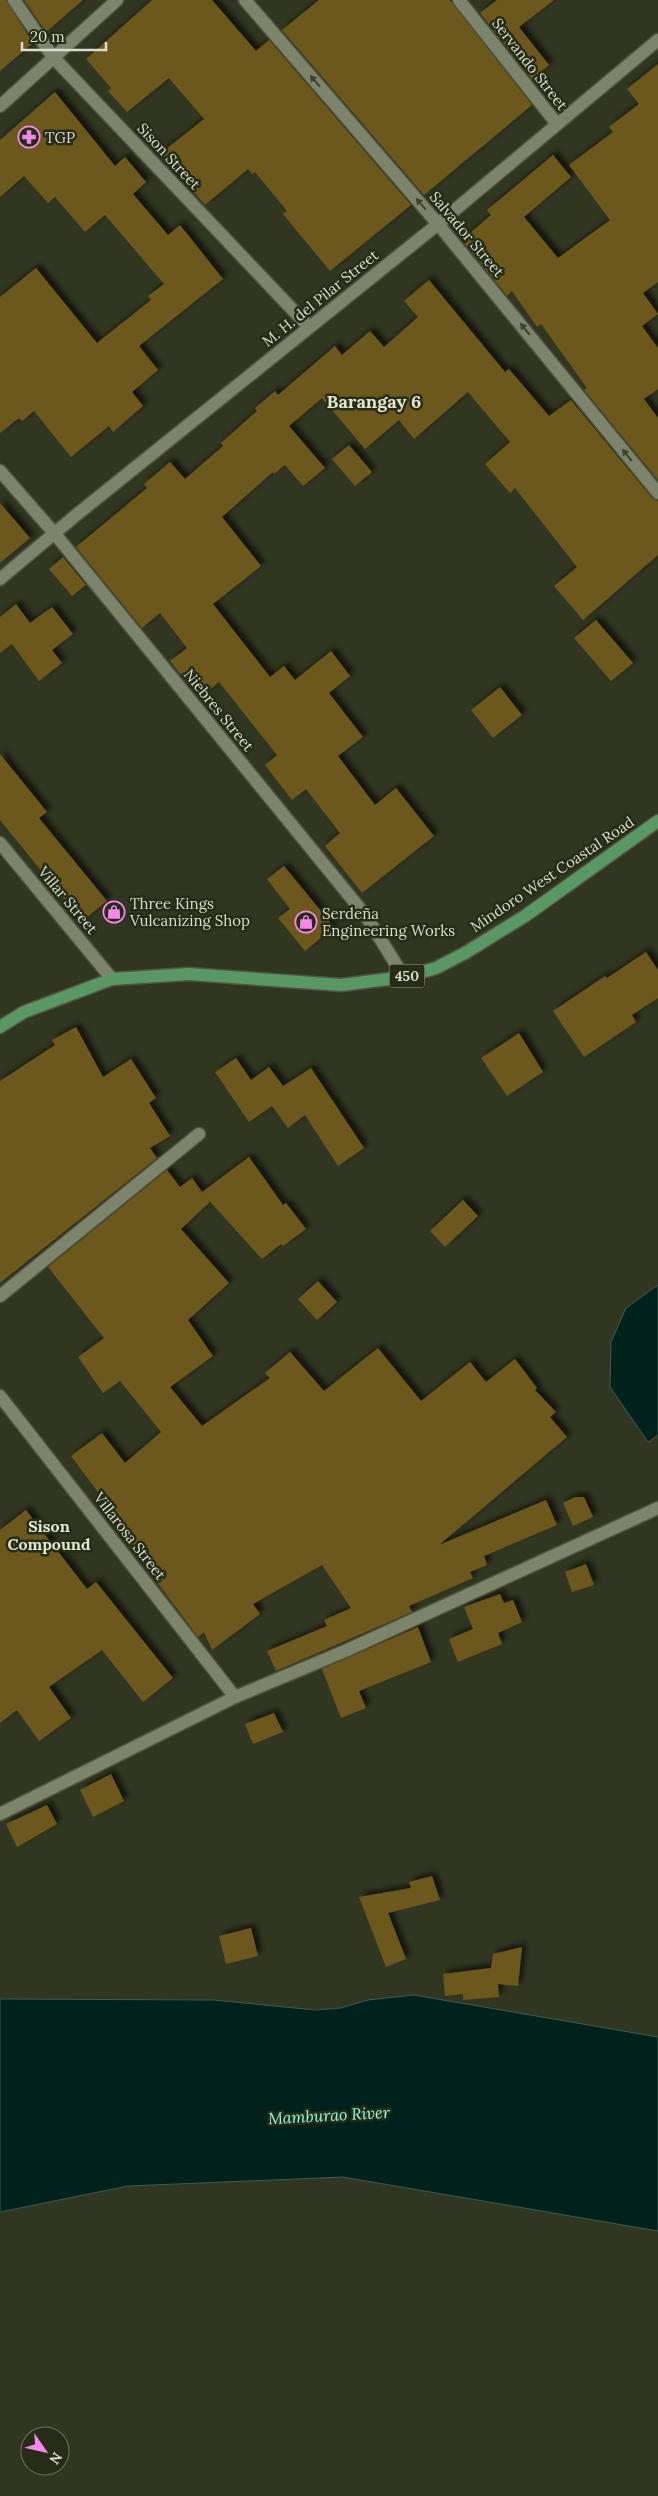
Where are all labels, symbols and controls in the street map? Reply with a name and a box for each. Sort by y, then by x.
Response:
street label: Servando Street [488,14,572,114]
scale bar [22,20,106,52]
text: 20 m [30,27,65,46]
one-way arrow [310,75,321,87]
street label: Sison Street [133,119,205,193]
pharmacy icon: TGP [17,125,41,149]
place label: TGP [45,128,75,147]
street label: Salvador Street [426,187,509,281]
one-way arrow [416,198,427,210]
street label: M. H. del Pilar Street [258,245,382,351]
one-way arrow [519,323,530,336]
district label: Barangay 6 [327,390,421,413]
one-way arrow [622,449,633,462]
street label: Niebres Street [180,665,258,755]
street label: Mindoro West Coastal Road [467,812,638,936]
street label: Villar Street [34,861,102,938]
place label: Three Kings Vulcanizing Shop [129,894,250,930]
shop icon: Three Kings Vulcanizing Shop [102,900,126,924]
place label: Serdeña Engineering Works [322,904,455,940]
shop icon: Serdeña Engineering Works [294,910,318,934]
road number: 450 [390,964,424,988]
street label: Villarosa Street [89,1488,170,1584]
district label: Sison Compound [7,1516,91,1554]
water label: Mamburao River [268,2102,391,2128]
north arrow [20,2426,70,2476]
text: N [45,2449,66,2468]

